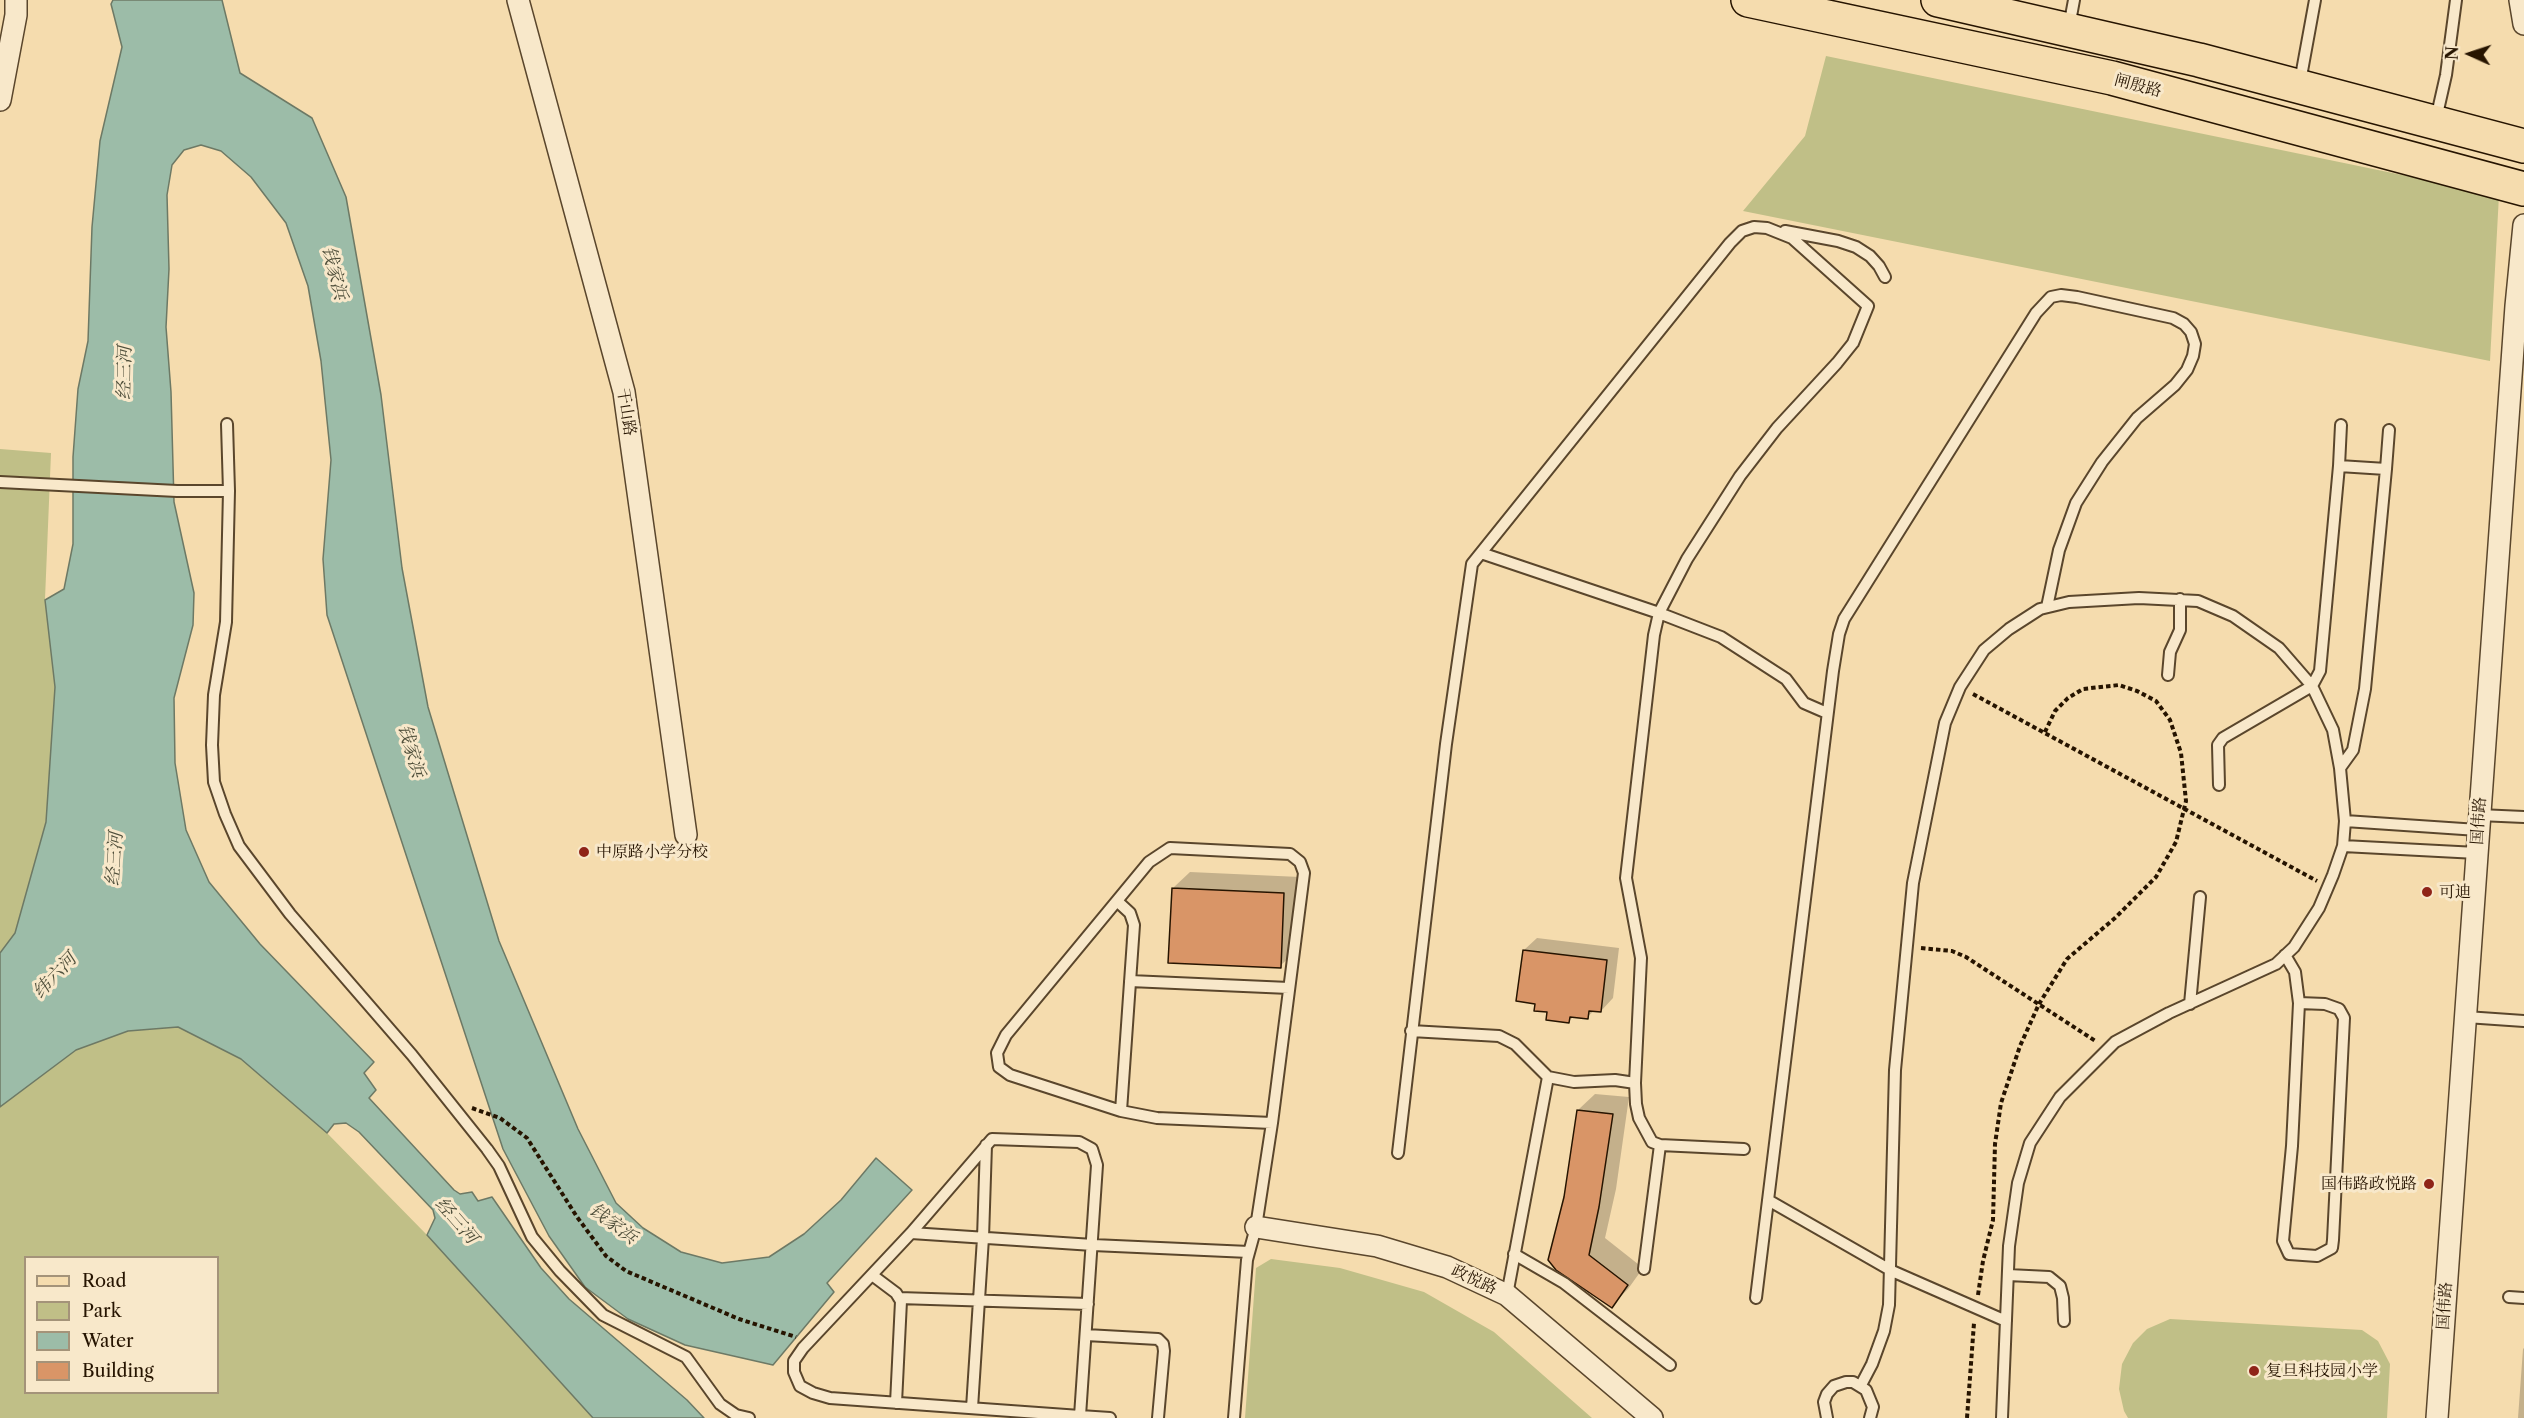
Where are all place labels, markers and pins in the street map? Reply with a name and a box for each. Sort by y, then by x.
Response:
place label: 中原路小学分校 [596,842,708,862]
marker: 中原路小学分校 [577,845,591,859]
place label: 可迪 [2439,882,2471,902]
marker: 可迪 [2420,885,2434,899]
place label: 国伟路政悦路 [2321,1174,2417,1194]
marker: 国伟路政悦路 [2422,1177,2436,1191]
place label: 复旦科技园小学 [2266,1361,2378,1381]
marker: 复旦科技园小学 [2247,1364,2261,1378]

